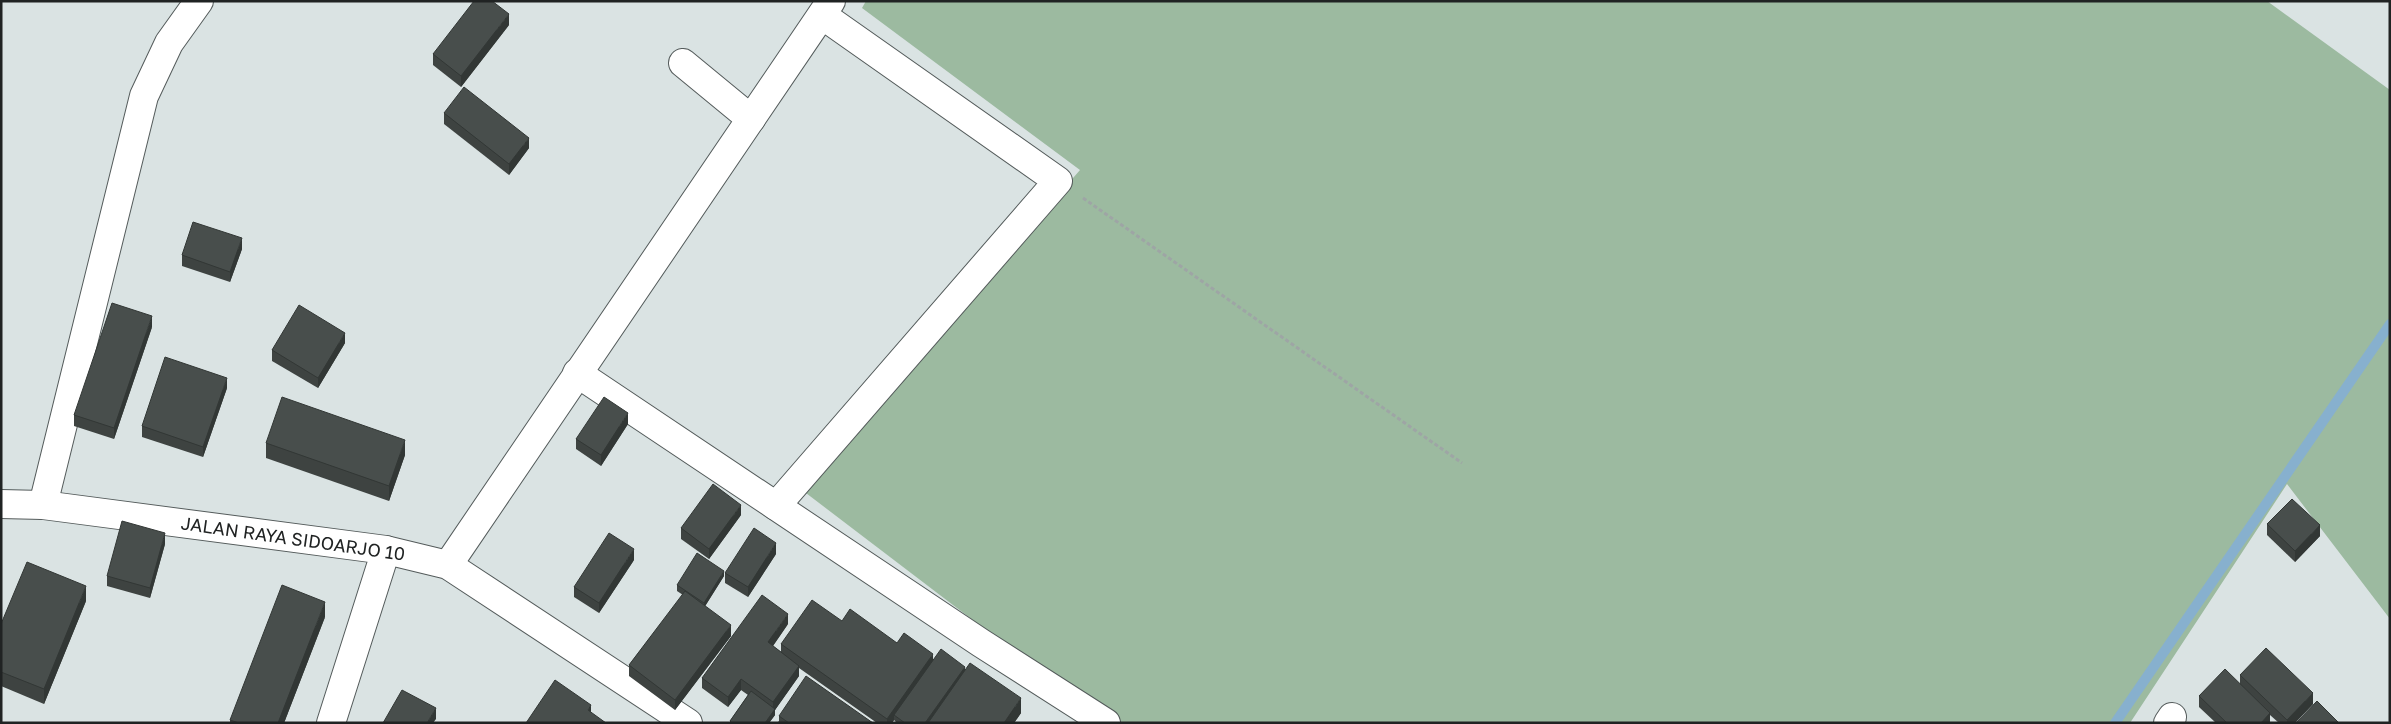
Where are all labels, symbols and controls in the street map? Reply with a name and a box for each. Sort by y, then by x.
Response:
street label: JALAN RAYA SIDOARJO 10 [180,511,407,565]

